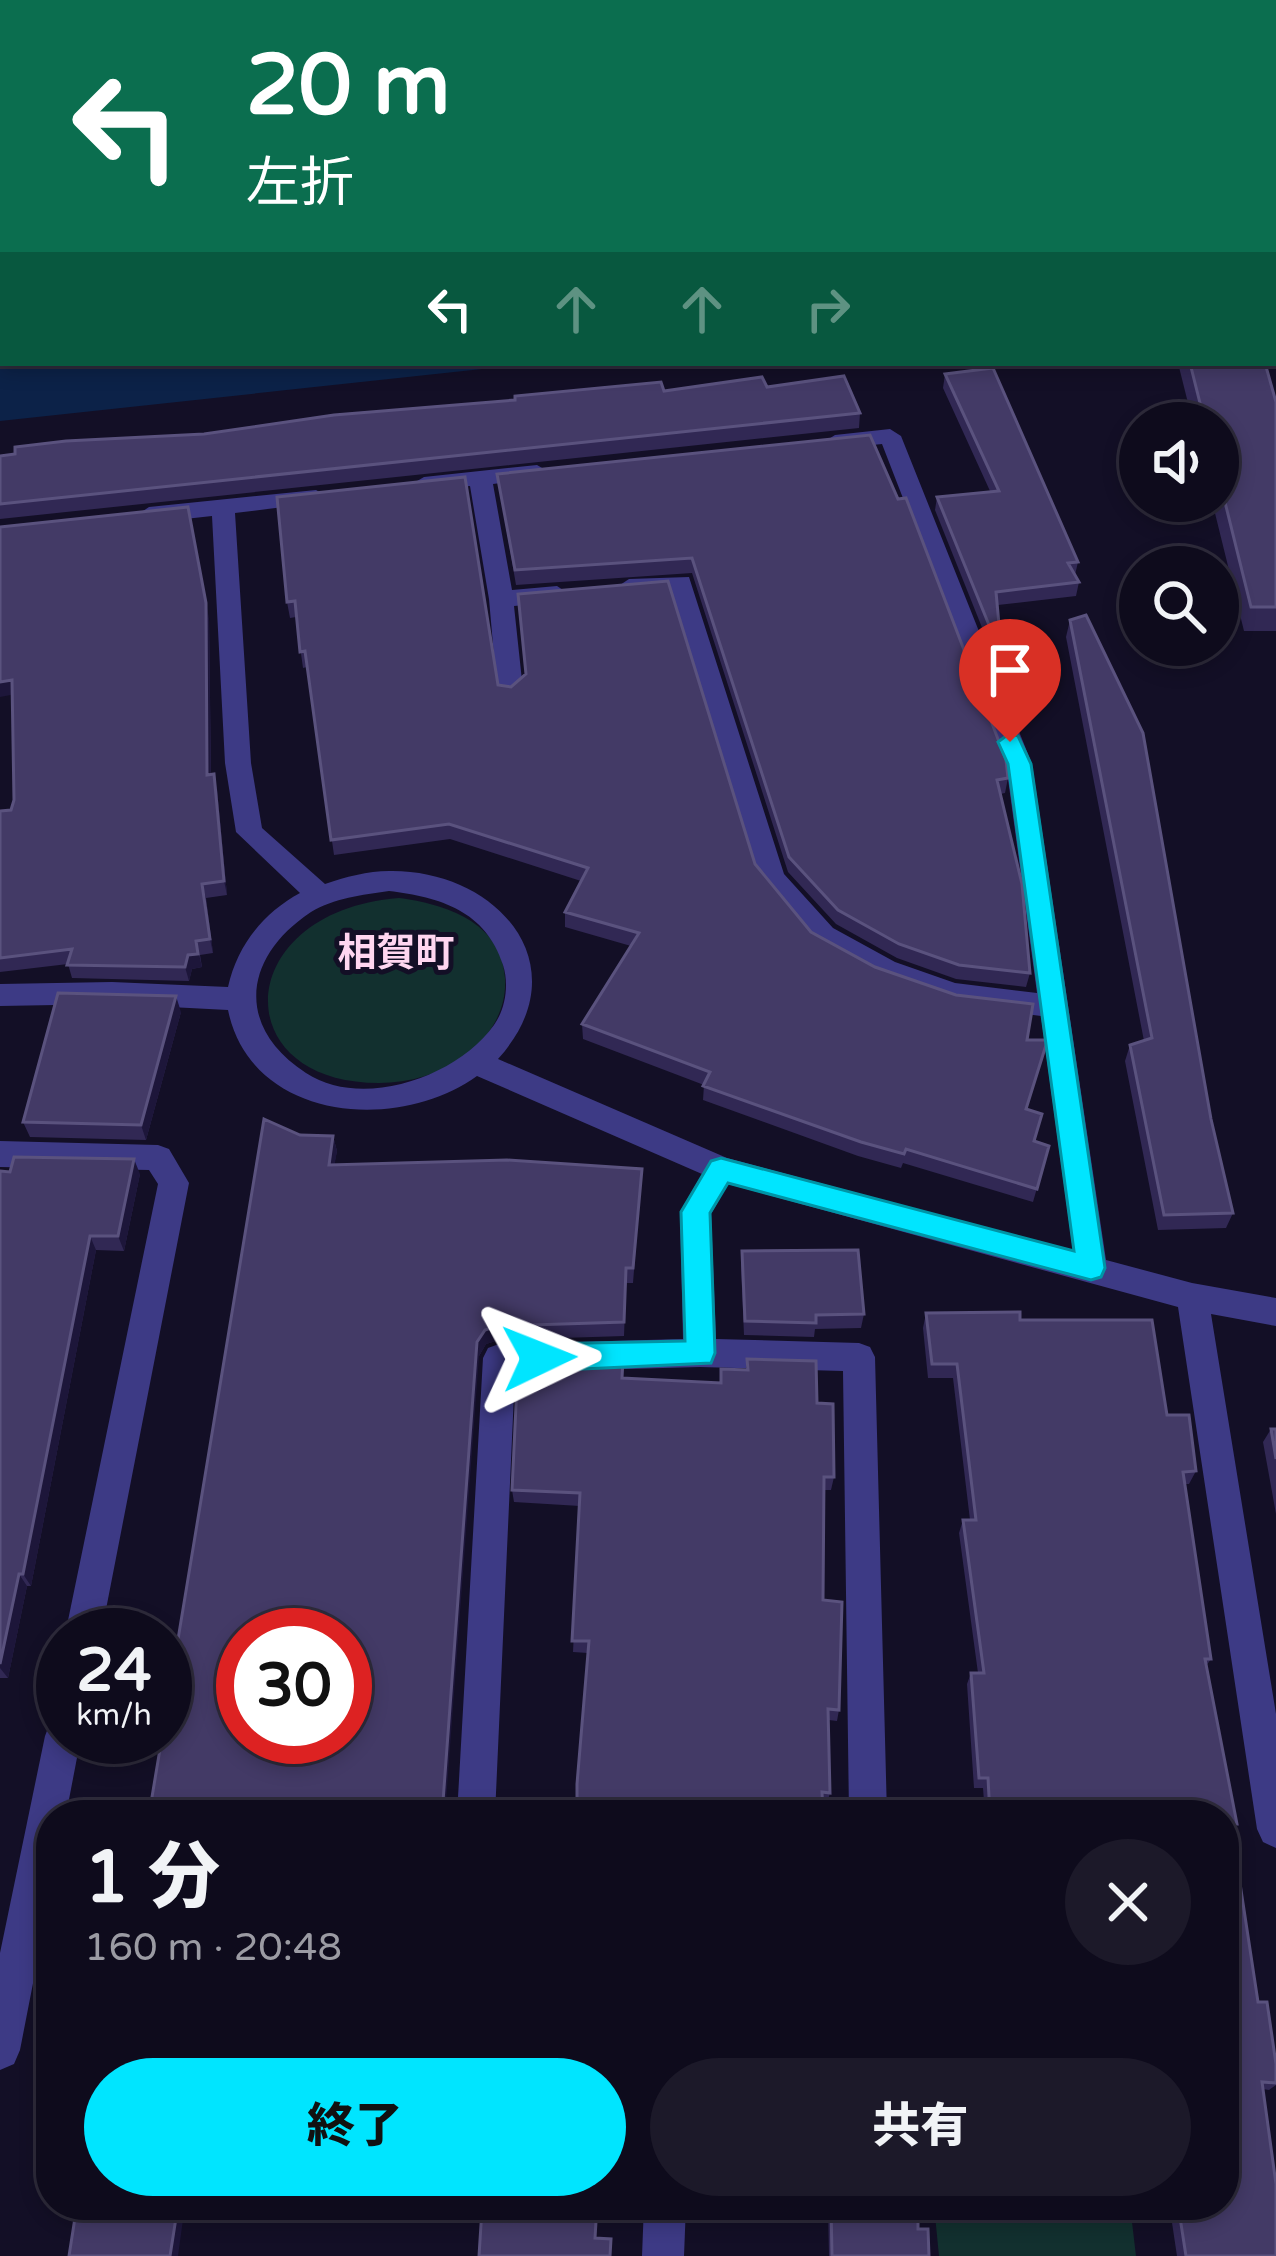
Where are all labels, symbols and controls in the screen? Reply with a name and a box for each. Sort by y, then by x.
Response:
text: 20 m [246,36,450,137]
icon: left [48,48,204,204]
text: 左折 [246,151,354,216]
icon: left [417,276,483,342]
icon: ahead [543,276,609,342]
icon: ahead [669,276,735,342]
icon: right [795,276,861,342]
map controls [1119,402,1239,666]
button: sound [1119,402,1239,522]
button: search [1119,546,1239,666]
pin [959,619,1061,742]
icon: arrive [977,637,1043,703]
district label: 相賀町 [337,930,455,977]
position arrow [476,1295,602,1421]
speed limit sign: 30 [216,1608,372,1764]
text: 24 [76,1635,152,1707]
text: km/h [76,1697,152,1734]
text: 1 分 [84,1835,220,1922]
button: close [1065,1839,1191,1965]
text: 160 m · 20:48 [84,1924,342,1971]
button: 終了 [84,2058,626,2196]
button: 共有 [650,2058,1191,2196]

